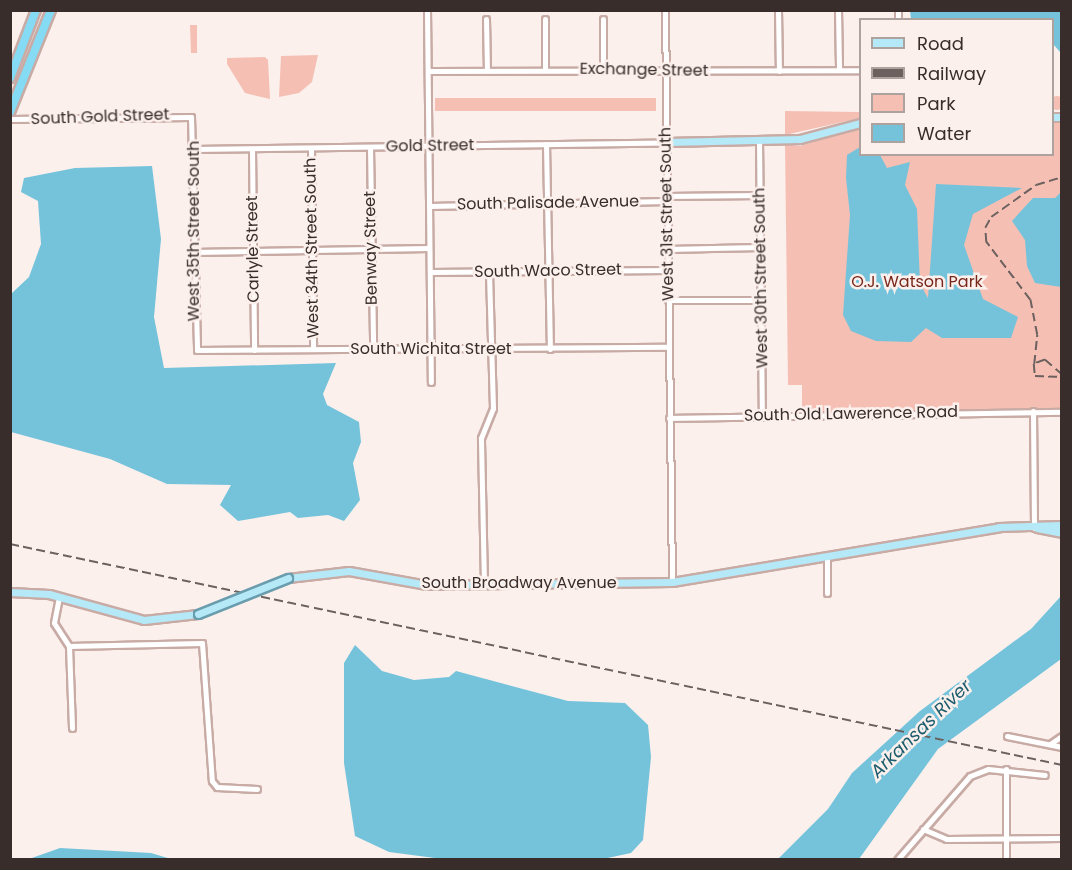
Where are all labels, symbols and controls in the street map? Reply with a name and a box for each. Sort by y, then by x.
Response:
legend [859,18,1054,156]
text: Road [917,31,964,56]
street label: Exchange Street [579,59,709,81]
text: Railway [917,61,986,86]
text: Park [917,91,956,116]
street label: South Gold Street [30,105,170,129]
text: Water [917,121,971,146]
street label: West 31st Street South [656,127,678,301]
street label: Gold Street [386,136,474,156]
street label: West 35th Street South [184,141,204,321]
street label: West 34th Street South [301,157,323,339]
street label: West 30th Street South [750,187,772,369]
street label: Benway Street [360,191,382,305]
street label: South Palisade Avenue [457,192,639,214]
street label: Carlyle Street [242,195,264,303]
street label: South Waco Street [474,260,622,282]
park label: O.J. Watson Park [851,272,983,292]
street label: South Wichita Street [350,339,512,359]
street label: South Old Lawerence Road [744,403,958,425]
street label: South Broadway Avenue [421,573,617,593]
water label: Arkansas River [866,676,976,782]

